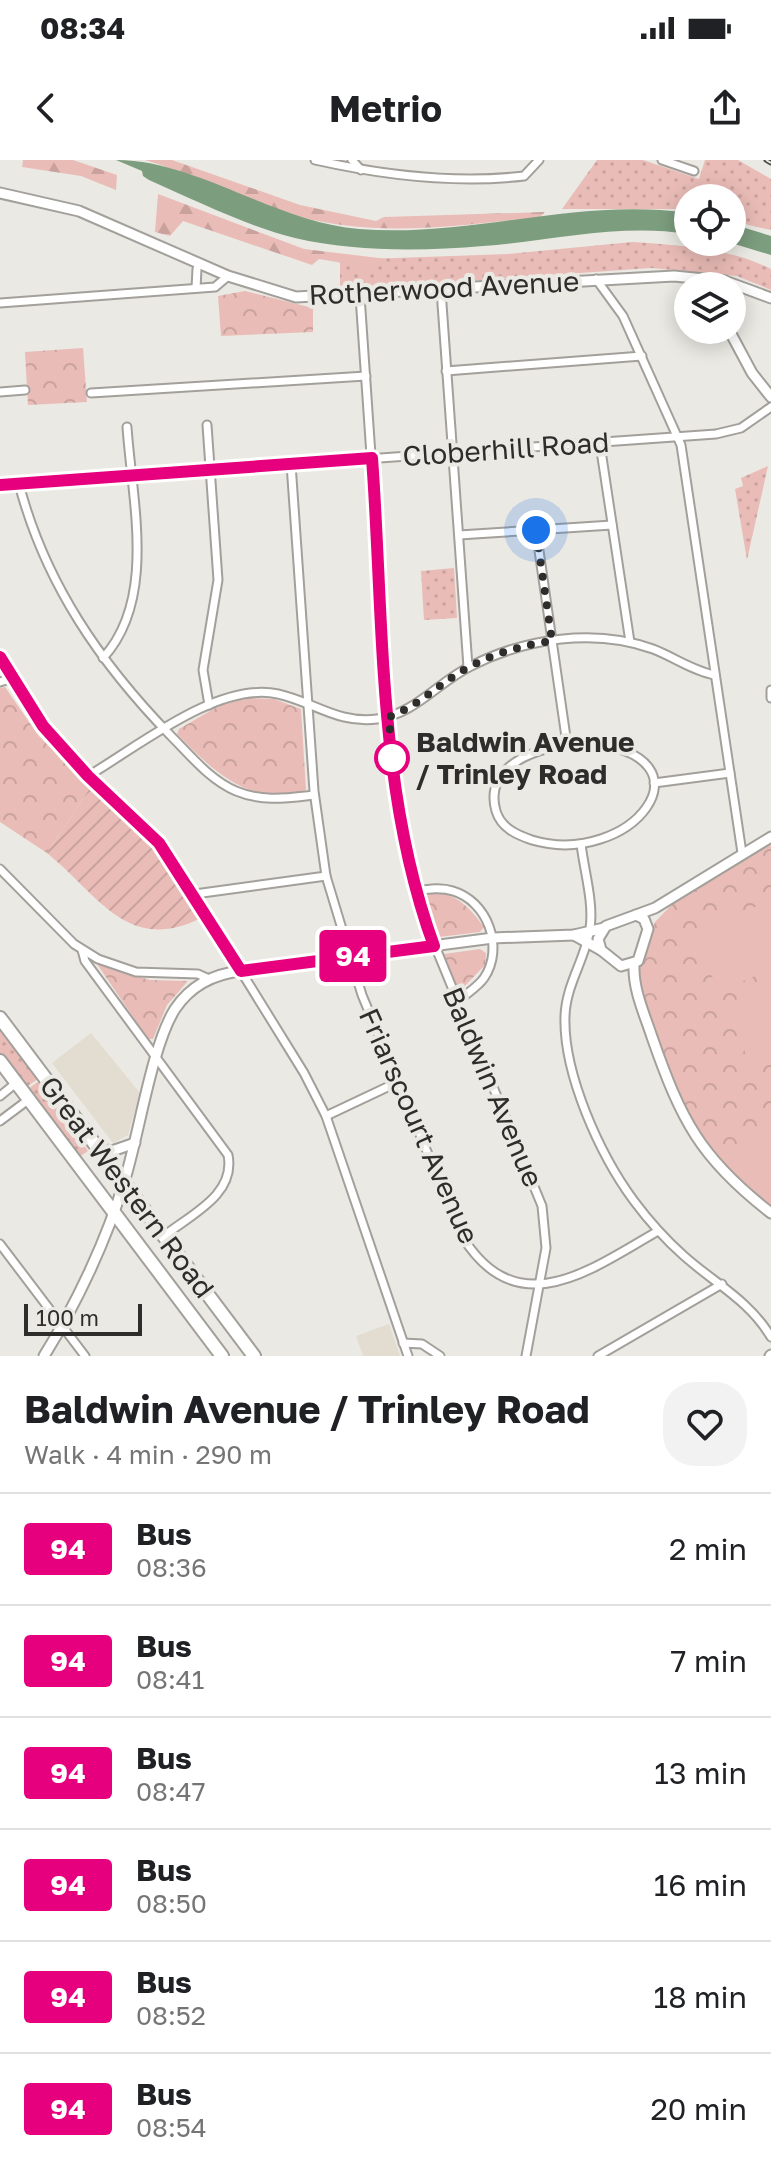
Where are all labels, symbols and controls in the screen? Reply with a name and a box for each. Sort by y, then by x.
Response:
text: 08:34 [40,10,125,46]
icon: back [24,86,68,130]
icon: share [703,86,747,130]
text: Metrio [329,87,442,130]
map controls [674,184,746,344]
button: locate [674,184,746,256]
street label: Rotherwood Avenue [308,264,580,311]
button: layers [674,272,746,344]
street label: Cloberhill Road [401,425,610,472]
your location [516,510,556,550]
place label: Baldwin Avenue / Trinley Road [416,725,635,790]
marker: Baldwin Avenue / Trinley Road [375,741,409,775]
line badge: 94 [317,930,389,982]
text: 94 [335,939,371,972]
street label: Baldwin Avenue [437,982,550,1192]
street label: Friarscourt Avenue [353,1003,486,1249]
street label: Great Western Road [33,1070,221,1304]
scale bar [24,1300,142,1336]
text: 100 m [36,1304,99,1331]
button: heart [663,1382,747,1466]
text: Baldwin Avenue / Trinley Road [24,1386,590,1431]
text: Walk · 4 min · 290 m [24,1439,272,1470]
text: Bus [136,1516,192,1552]
text: 2 min [669,1531,747,1567]
text: 94 [50,1532,86,1565]
text: 08:36 [136,1552,207,1583]
text: Bus [136,1628,192,1664]
text: 7 min [671,1643,747,1679]
text: 94 [50,1644,86,1677]
text: 08:41 [136,1664,204,1695]
text: Bus [136,1740,192,1776]
text: 13 min [654,1755,747,1791]
text: 94 [50,1756,86,1789]
text: 08:47 [136,1776,205,1807]
text: Bus [136,1852,192,1888]
text: 16 min [654,1867,747,1903]
text: 94 [50,1868,86,1901]
text: 08:50 [136,1888,207,1919]
text: Bus [136,1964,192,2000]
text: 18 min [654,1979,747,2015]
text: 94 [50,1980,86,2013]
text: 08:52 [136,2000,206,2031]
text: Bus [136,2076,192,2112]
text: 20 min [650,2091,747,2127]
text: 94 [50,2092,86,2125]
text: 08:54 [136,2112,207,2143]

